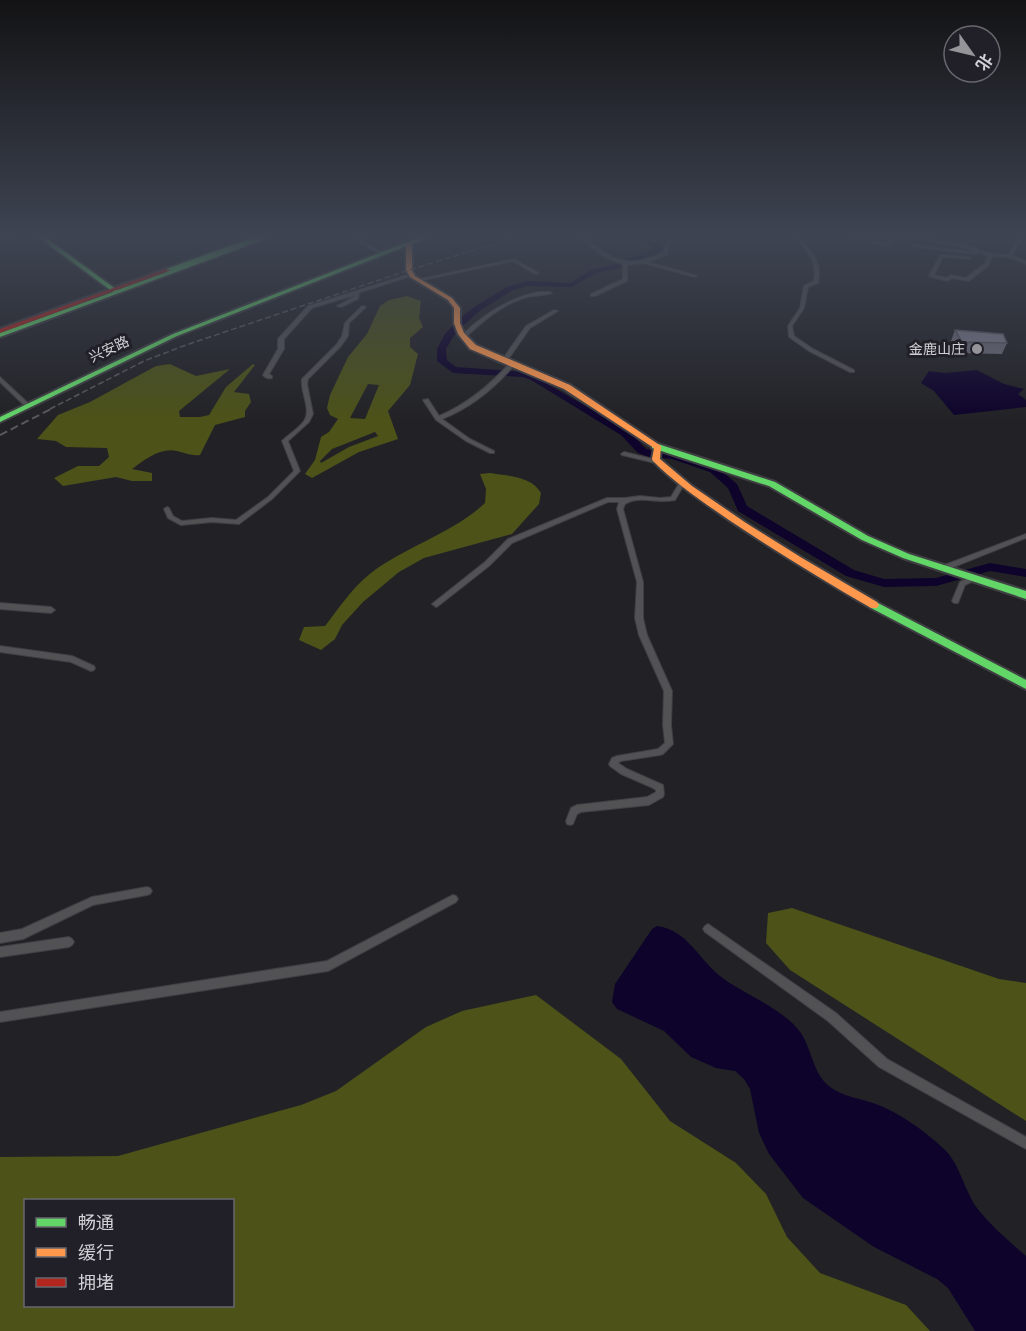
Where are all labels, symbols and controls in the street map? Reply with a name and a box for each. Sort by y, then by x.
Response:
north arrow [942,24,1002,84]
text: 北 [972,50,996,74]
street label: 兴安路 [87,333,132,366]
place label: 金鹿山庄 [909,341,965,358]
marker: 金鹿山庄 [970,342,984,356]
legend [24,1199,234,1307]
text: 畅通 [78,1212,114,1234]
text: 缓行 [78,1242,114,1264]
text: 拥堵 [78,1272,114,1294]

